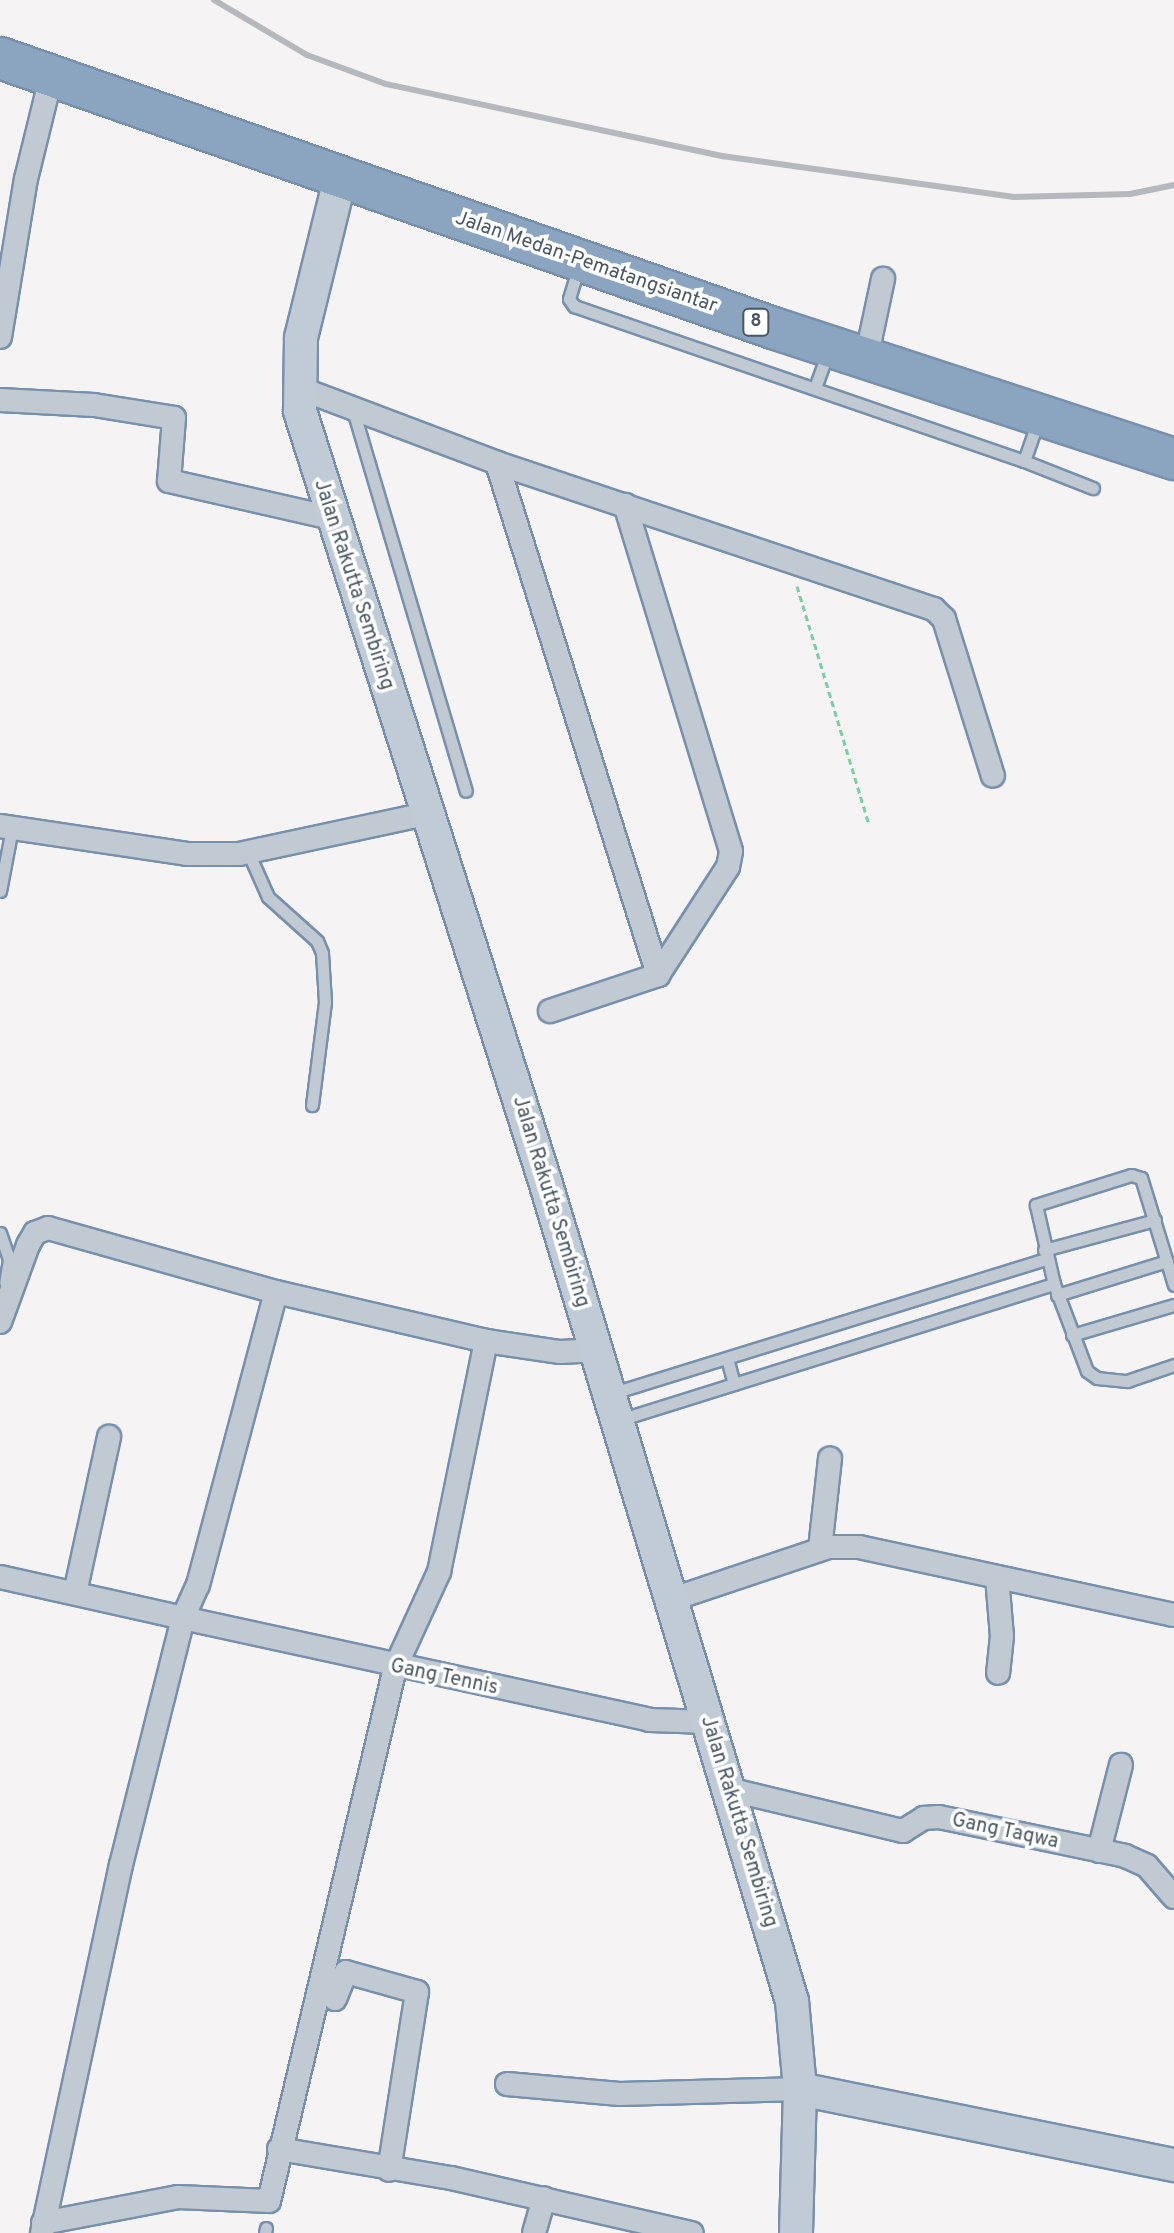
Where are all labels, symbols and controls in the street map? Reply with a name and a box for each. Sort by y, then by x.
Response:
street label: Jalan Medan-Pematangsiantar [452,207,720,319]
road number: 8 [742,308,770,336]
street label: Jalan Rakutta Sembiring [308,477,398,693]
street label: Jalan Rakutta Sembiring [506,1093,594,1311]
street label: Gang Tennis [388,1655,500,1701]
street label: Jalan Rakutta Sembiring [694,1713,782,1931]
street label: Gang Taqwa [949,1809,1061,1855]

